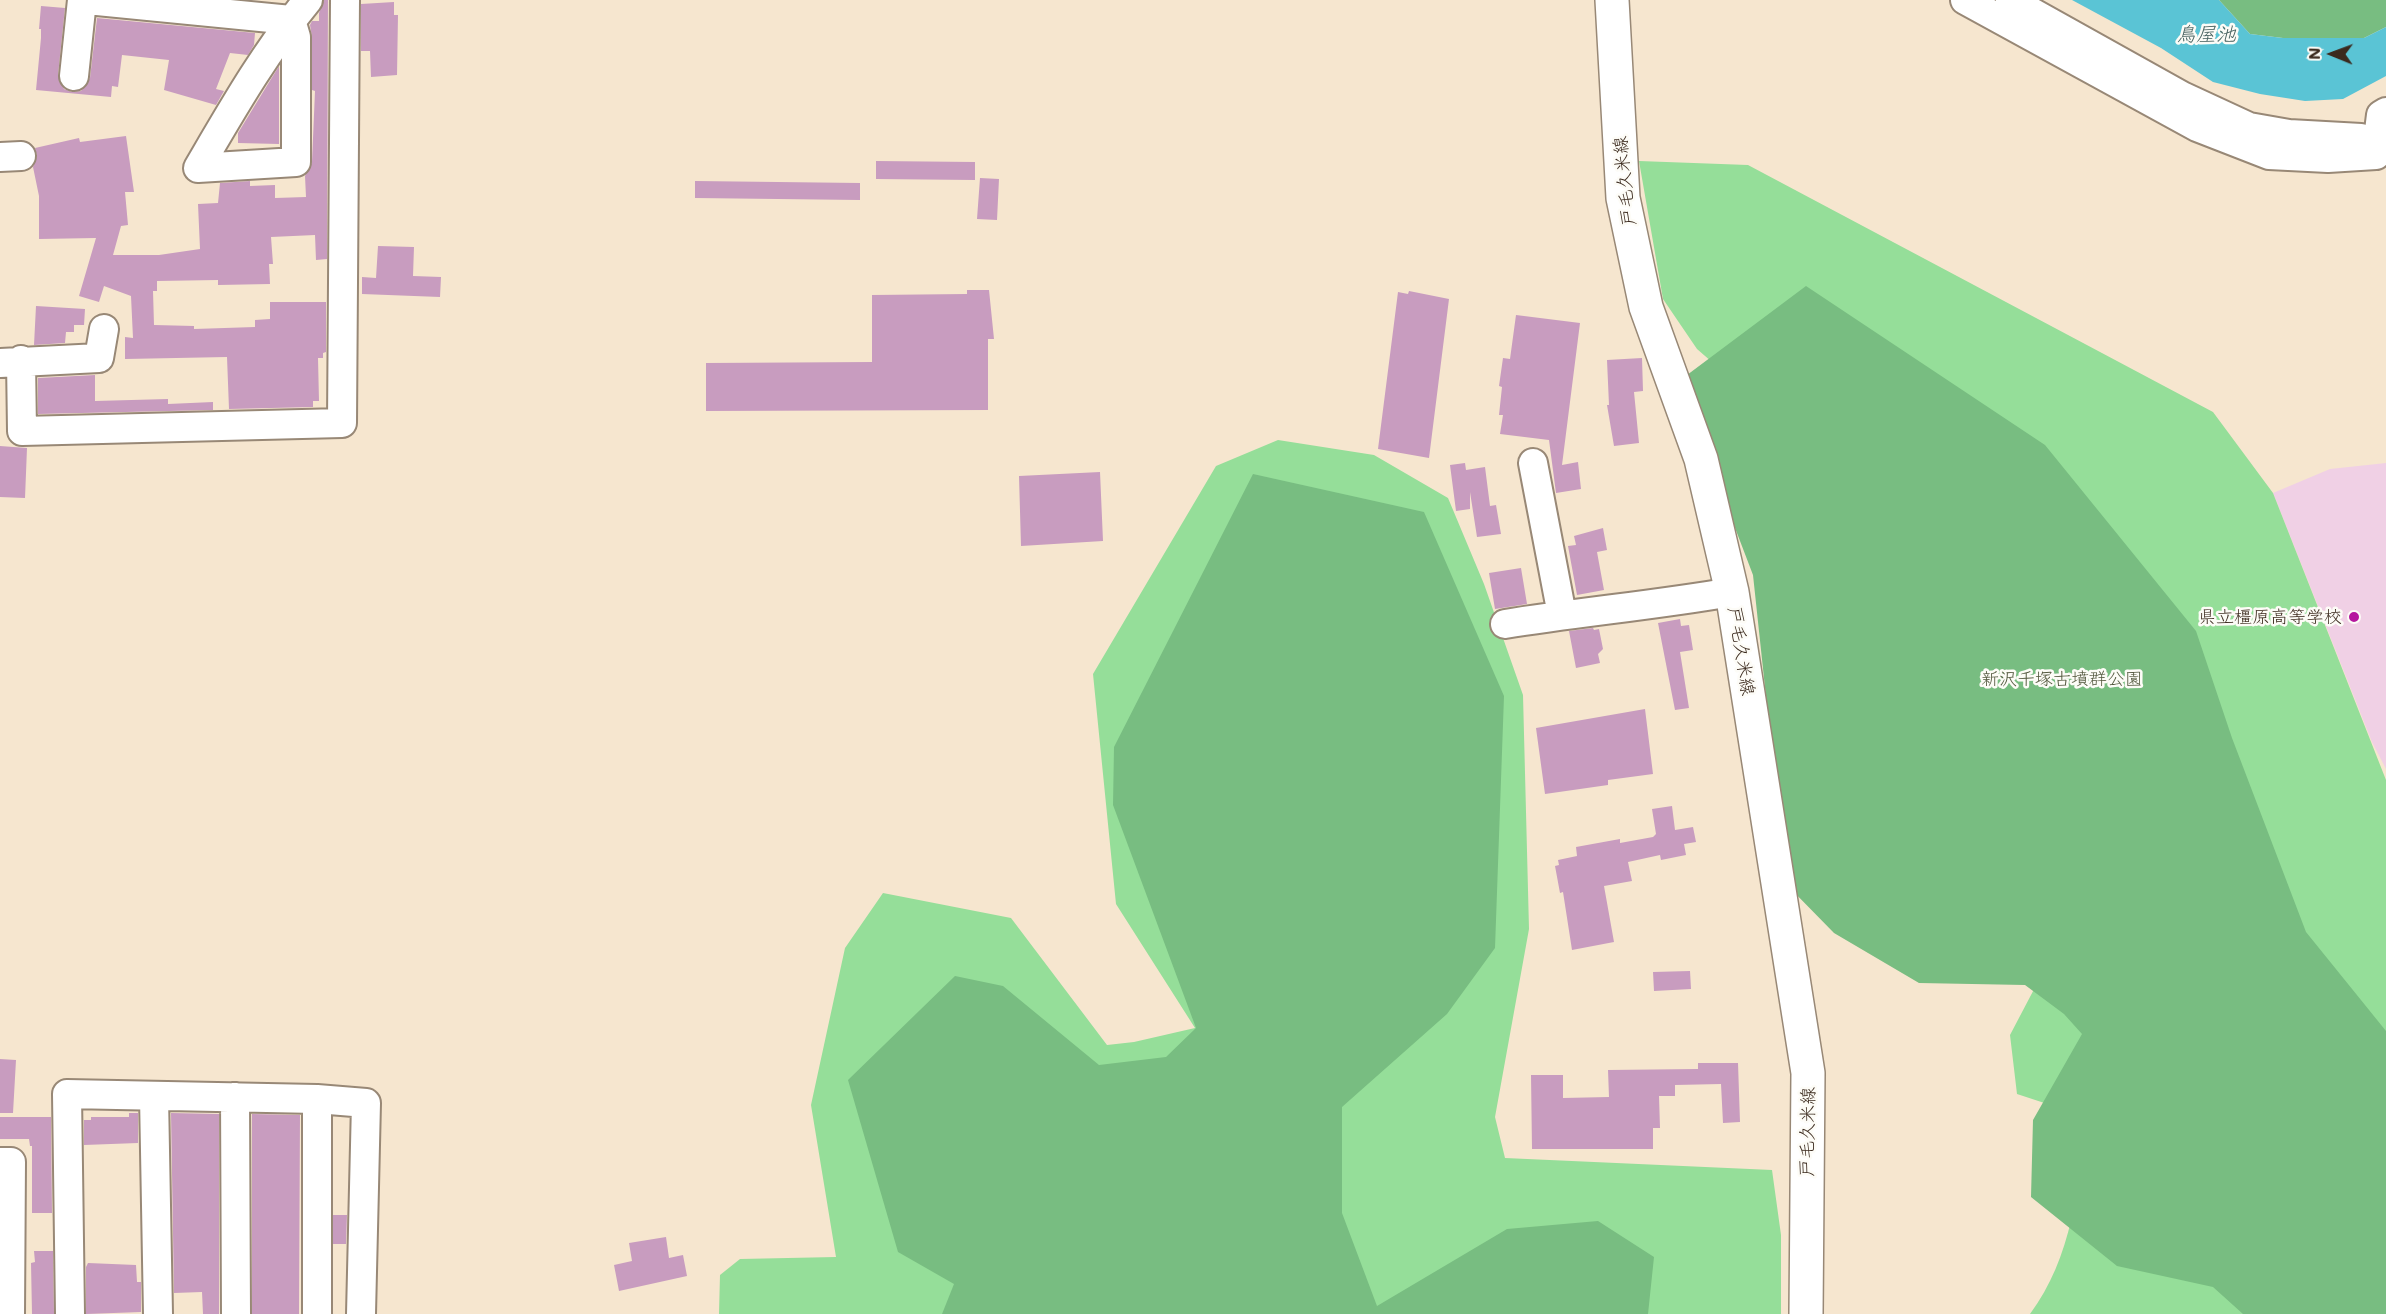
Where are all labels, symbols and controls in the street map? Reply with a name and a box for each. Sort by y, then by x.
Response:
water label: 鳥屋池 [2176,23,2236,47]
north arrow [2302,24,2362,84]
text: N [2303,47,2324,60]
street label: 戸毛久米線 [1610,135,1640,227]
street label: 戸毛久米線 [1723,605,1759,697]
place label: 県立橿原高等学校 [2198,606,2342,628]
marker: 県立橿原高等学校 [2347,610,2361,624]
park label: 新沢千塚古墳群公園 [1981,668,2143,690]
street label: 戸毛久米線 [1796,1087,1820,1177]

